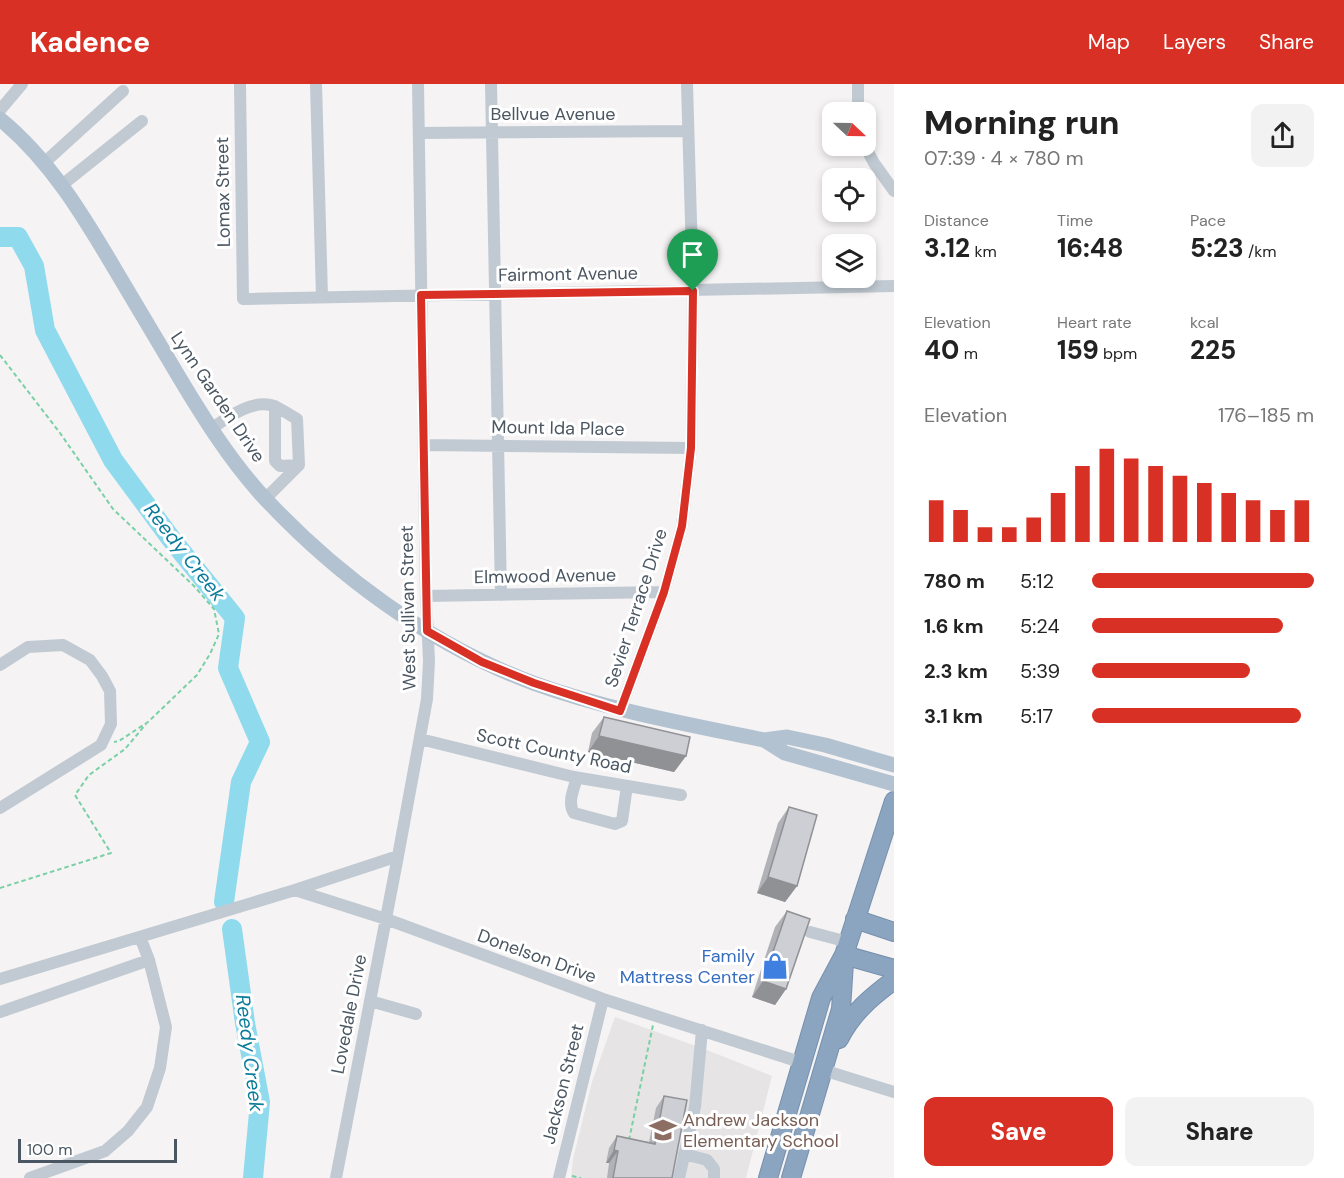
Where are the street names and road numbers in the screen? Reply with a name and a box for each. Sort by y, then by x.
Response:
street label: Bellvue Avenue [490,102,616,126]
street label: Lomax Street [210,137,236,247]
street label: Fairmont Avenue [498,261,638,287]
street label: Lynn Garden Drive [165,327,271,467]
street label: Mount Ida Place [491,415,625,441]
street label: West Sullivan Street [395,525,421,691]
street label: Sevier Terrace Drive [599,526,673,690]
street label: Elmwood Avenue [474,563,616,589]
street label: Scott County Road [474,723,634,779]
street label: Donelson Drive [474,923,600,989]
street label: Lovedale Drive [326,952,372,1076]
street label: Jackson Street [536,1021,590,1147]

